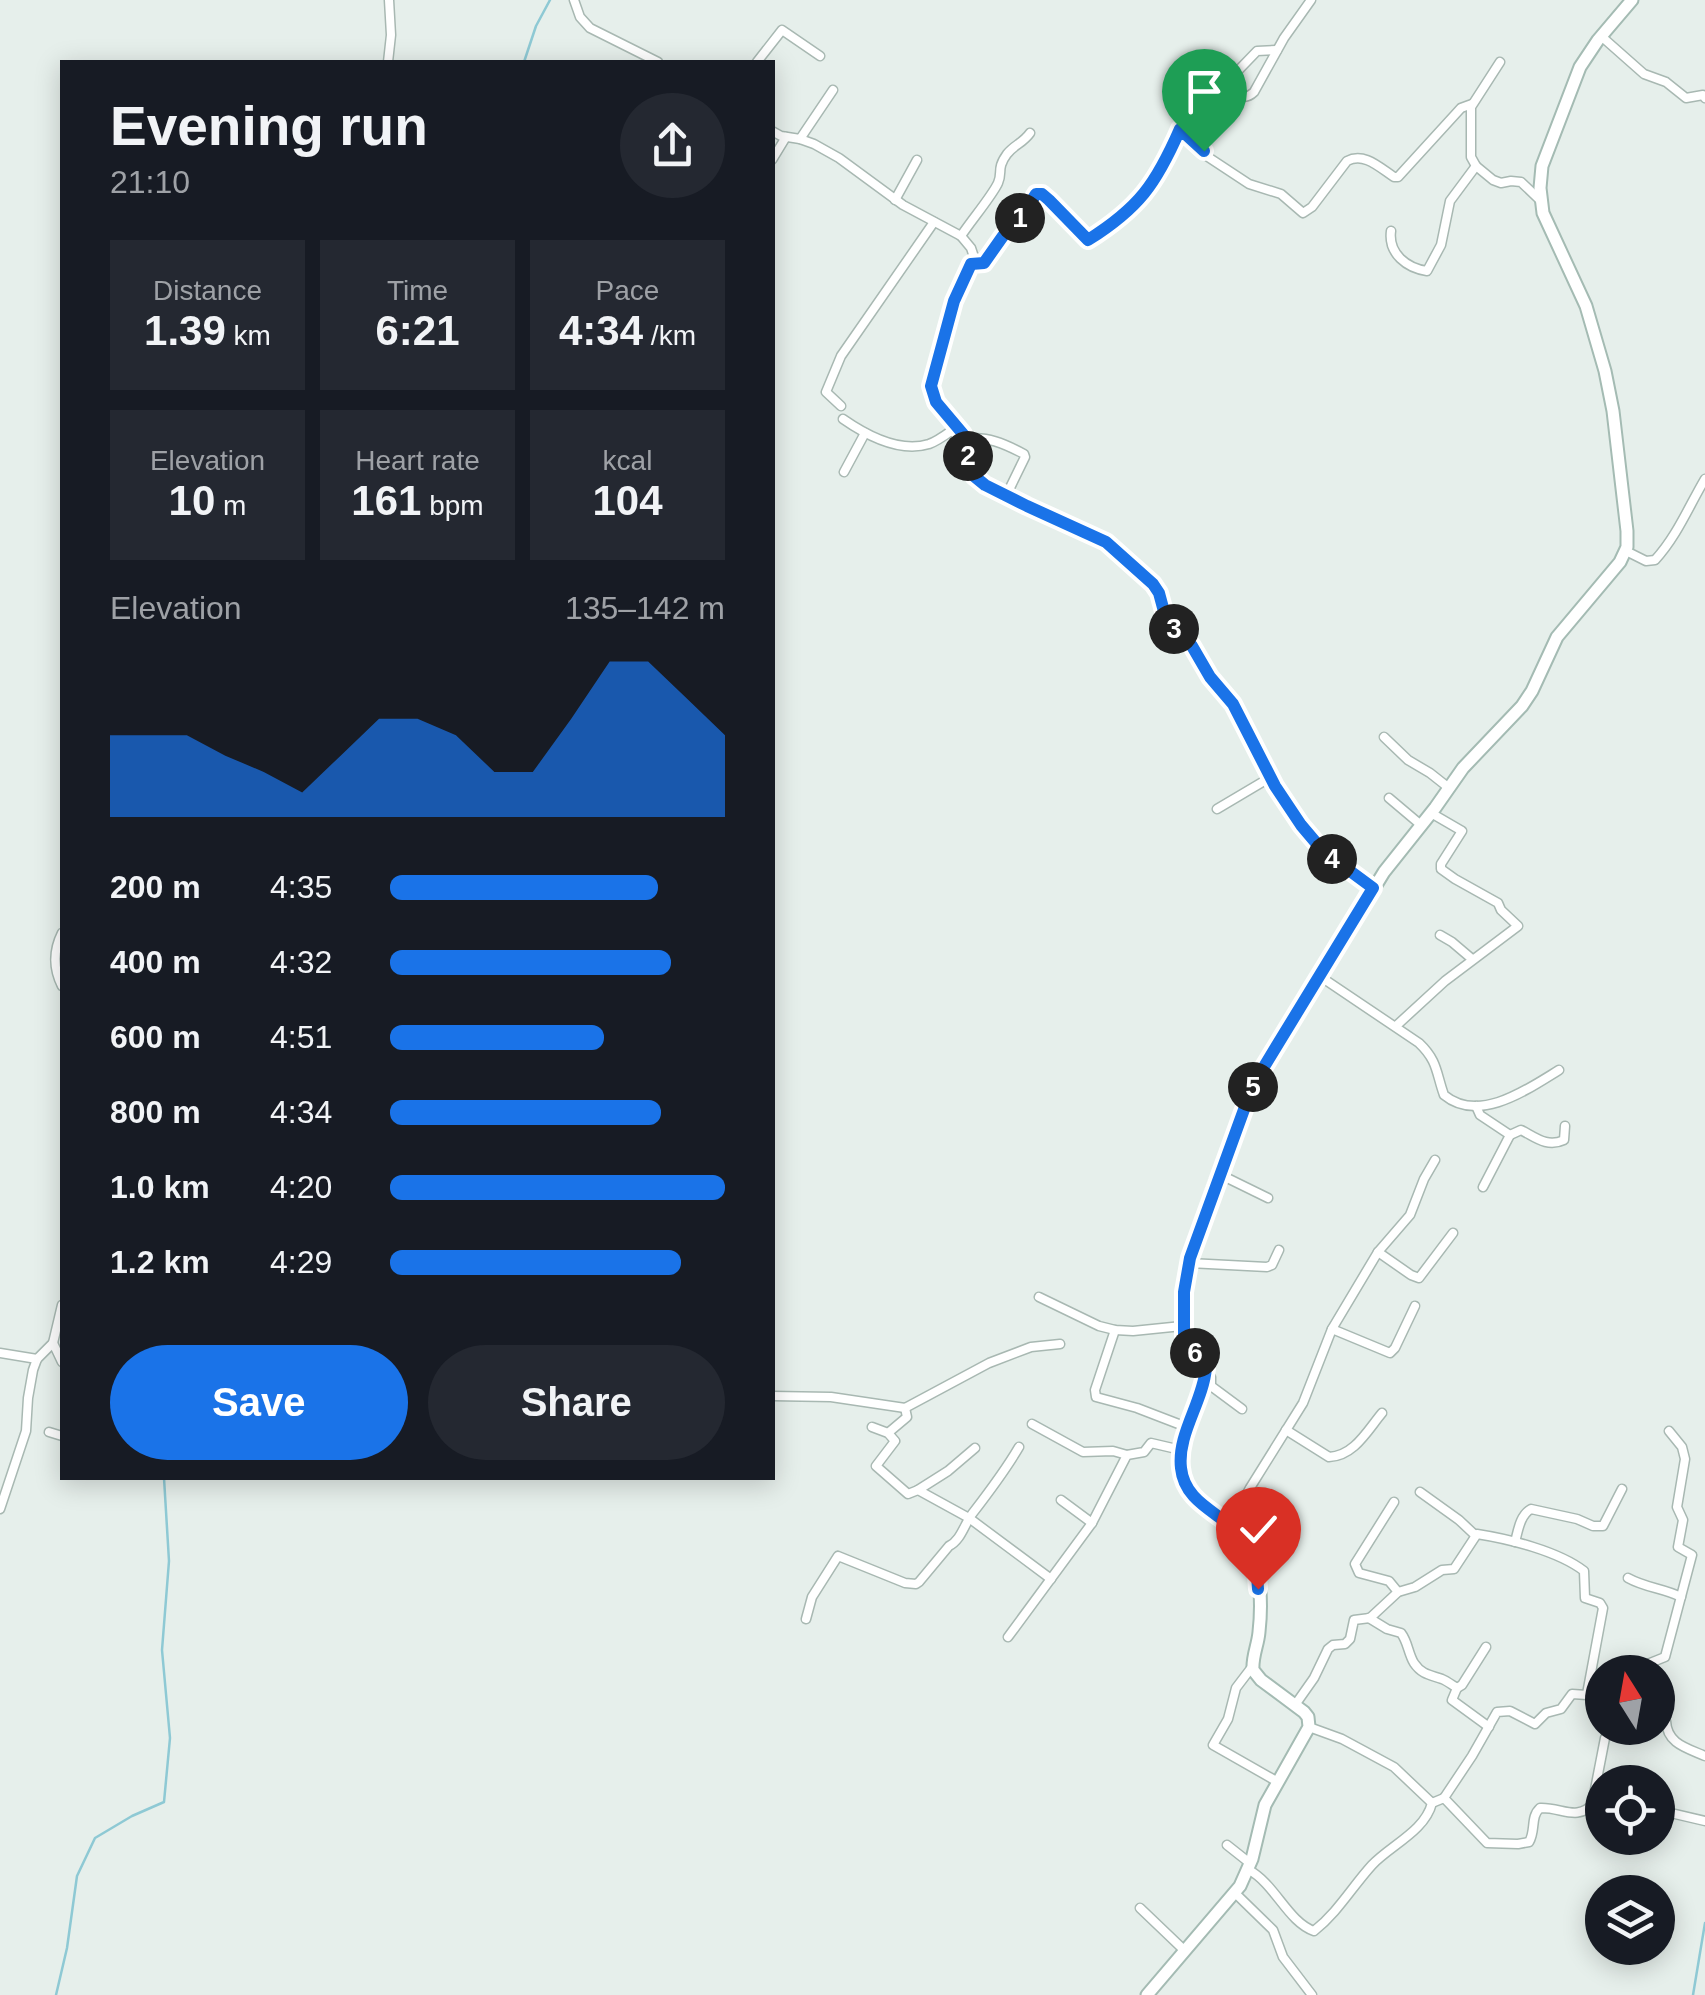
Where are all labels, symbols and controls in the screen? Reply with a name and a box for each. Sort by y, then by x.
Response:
pin [1162,49,1247,152]
icon: arrive [1177,64,1232,119]
button: share [620,93,725,198]
text: Evening run [110,95,428,157]
text: 21:10 [110,164,190,200]
pin: 1 [995,193,1045,243]
text: 1 [1012,202,1028,233]
text: Distance [153,275,262,306]
text: Time [387,275,448,306]
text: Pace [596,275,659,306]
text: 1.39 [144,307,226,354]
text: 6:21 [375,307,460,354]
text: 4:34 [559,307,643,354]
text: km [226,320,271,351]
text: /km [643,320,696,351]
pin: 2 [943,431,993,481]
text: 2 [960,440,976,471]
text: Elevation [150,445,265,476]
text: Heart rate [355,445,480,476]
text: kcal [603,445,652,476]
text: 10 [169,477,215,524]
text: 161 [351,477,421,524]
text: 104 [592,477,663,524]
text: m [215,490,246,521]
text: bpm [421,490,484,521]
text: Elevation [110,590,242,626]
text: 135–142 m [565,590,725,626]
pin: 3 [1149,604,1199,654]
text: 3 [1166,613,1182,644]
pin: 4 [1307,834,1357,884]
text: 4 [1324,843,1340,874]
text: 200 m [110,869,201,905]
text: 4:35 [270,869,332,905]
text: 400 m [110,944,201,980]
text: 4:32 [270,944,332,980]
text: 600 m [110,1019,201,1055]
text: 4:51 [270,1019,332,1055]
pin: 5 [1228,1062,1278,1112]
text: 5 [1245,1071,1261,1102]
text: 800 m [110,1094,201,1130]
text: 4:34 [270,1094,332,1130]
text: 1.0 km [110,1169,210,1205]
text: 4:20 [270,1169,332,1205]
text: 1.2 km [110,1244,210,1280]
text: 4:29 [270,1244,332,1280]
pin: 6 [1170,1328,1220,1378]
text: 6 [1187,1337,1203,1368]
button: Save [110,1345,408,1460]
button: Share [428,1345,725,1460]
pin [1216,1487,1301,1590]
icon: check [1231,1502,1286,1557]
north arrow [1585,1655,1675,1745]
map controls [1585,1655,1675,1965]
button: locate [1585,1765,1675,1855]
button: layers [1585,1875,1675,1965]

